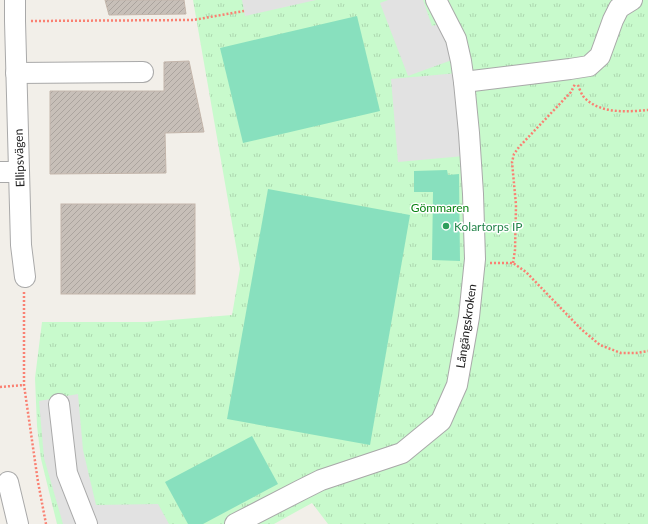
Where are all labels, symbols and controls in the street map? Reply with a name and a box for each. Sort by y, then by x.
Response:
street label: Ellipsvägen [10,129,28,187]
park label: Gömmaren [411,200,469,215]
place label: Kolartorps IP [454,219,522,234]
marker: Kolartorps IP [441,221,451,231]
street label: Långängskroken [453,283,479,369]

